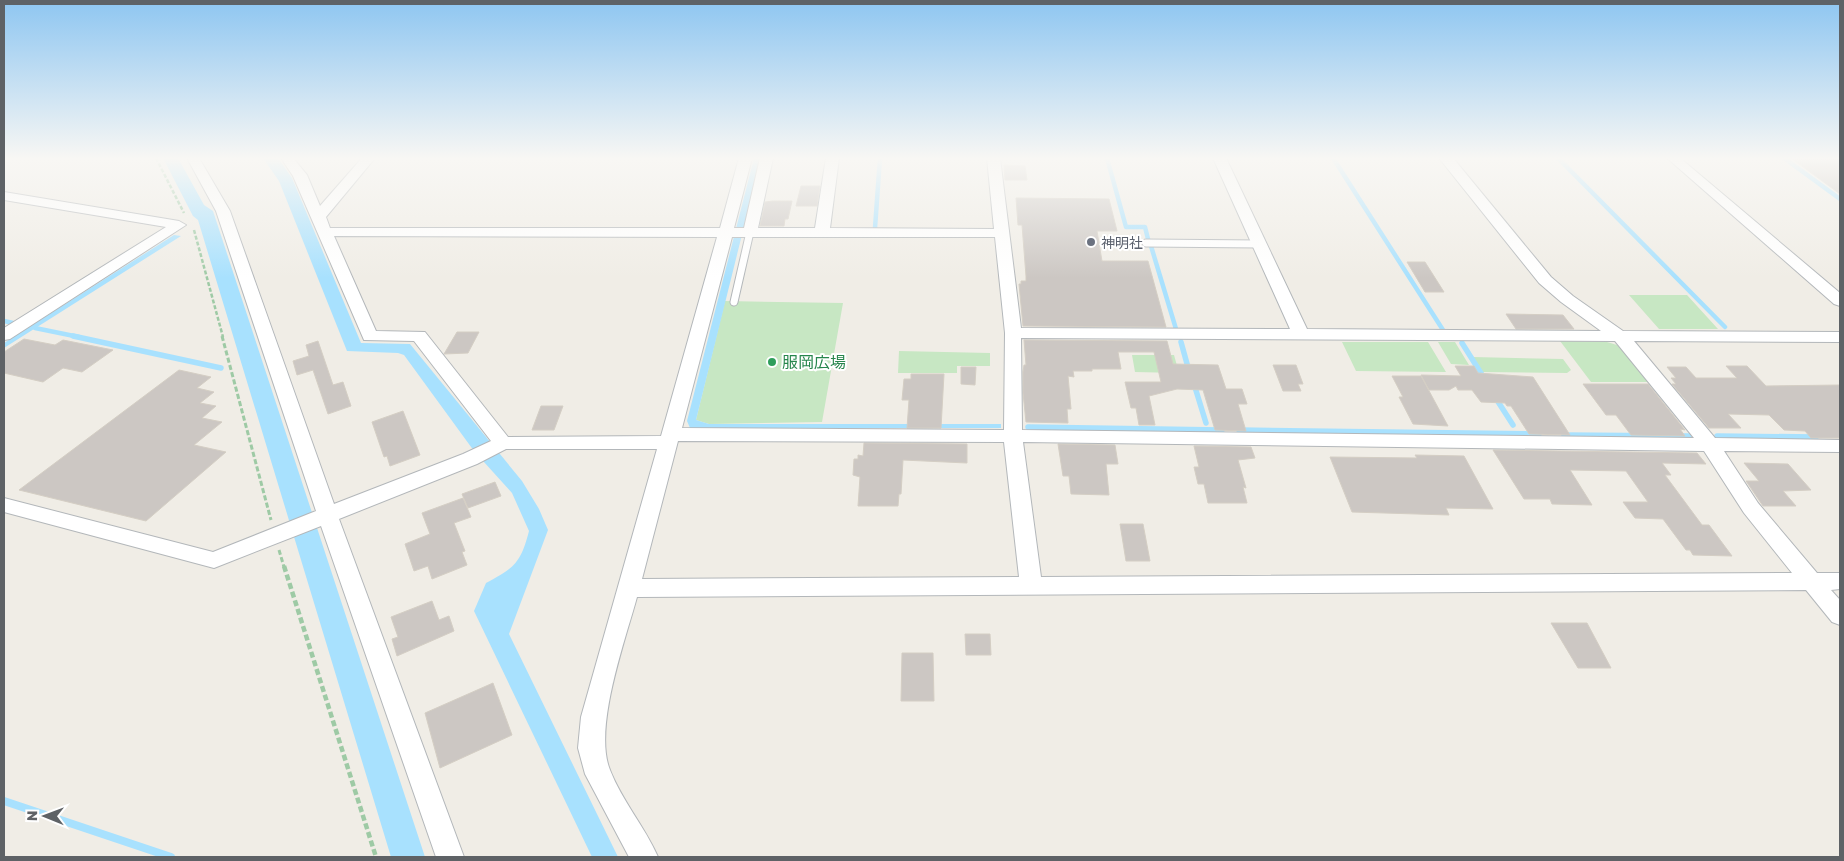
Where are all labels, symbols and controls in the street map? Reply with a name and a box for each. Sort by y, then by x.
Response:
place label: 神明社 [1101,234,1143,251]
marker: 神明社 [1085,236,1097,248]
place label: 服岡広場 [782,352,846,372]
marker: 服岡広場 [766,356,778,368]
north arrow [20,791,70,841]
text: N [23,810,40,821]

